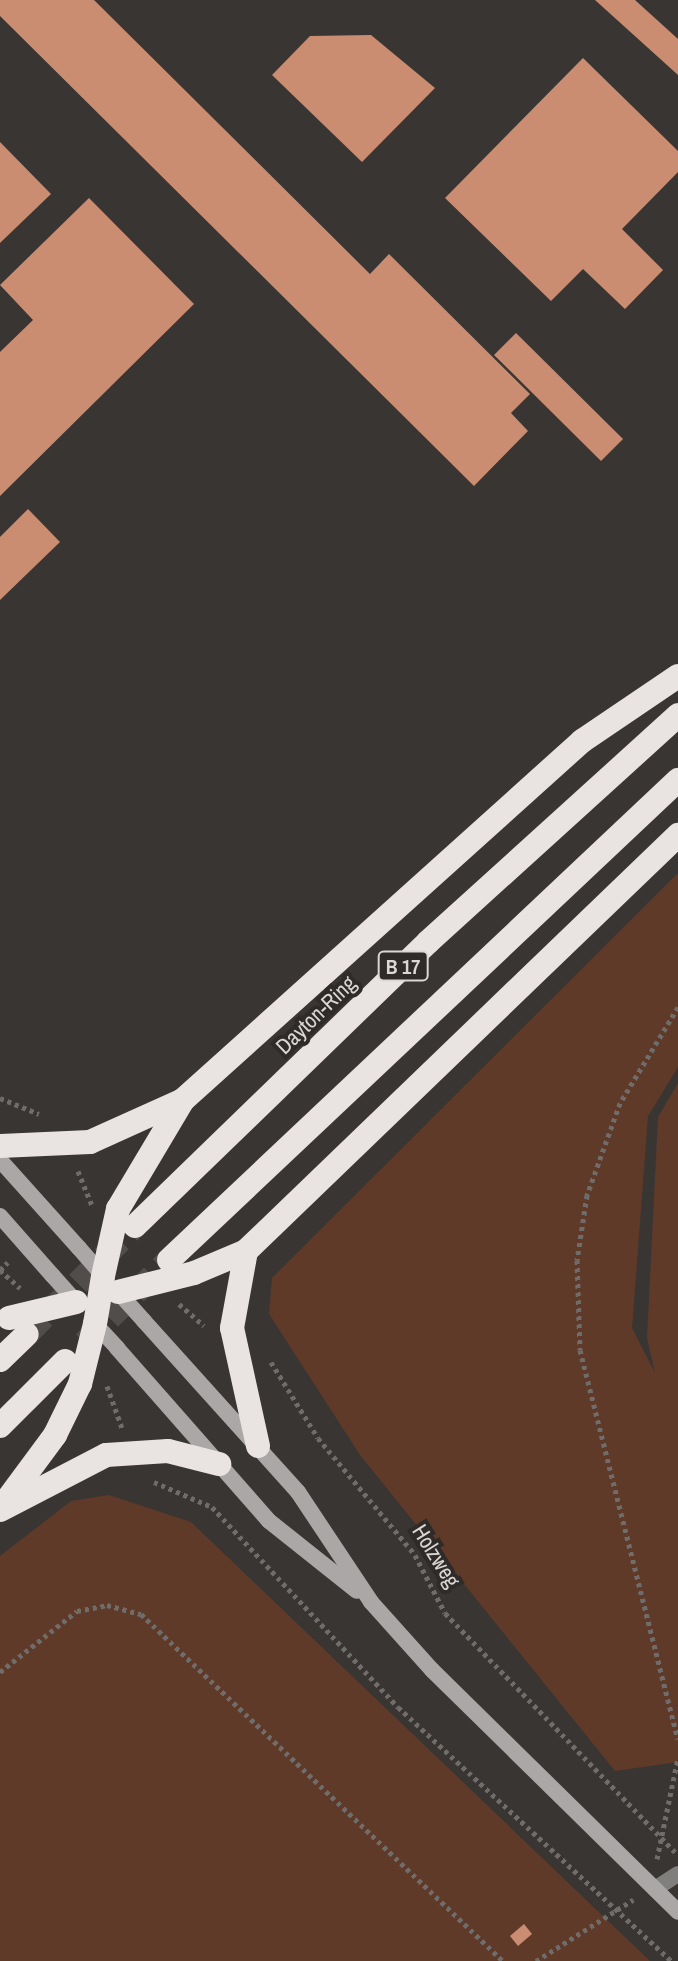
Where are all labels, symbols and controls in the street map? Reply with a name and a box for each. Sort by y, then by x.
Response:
road number: B 17 [377,950,429,982]
street label: Dayton-Ring [270,970,362,1060]
street label: Holzweg [406,1520,466,1592]

